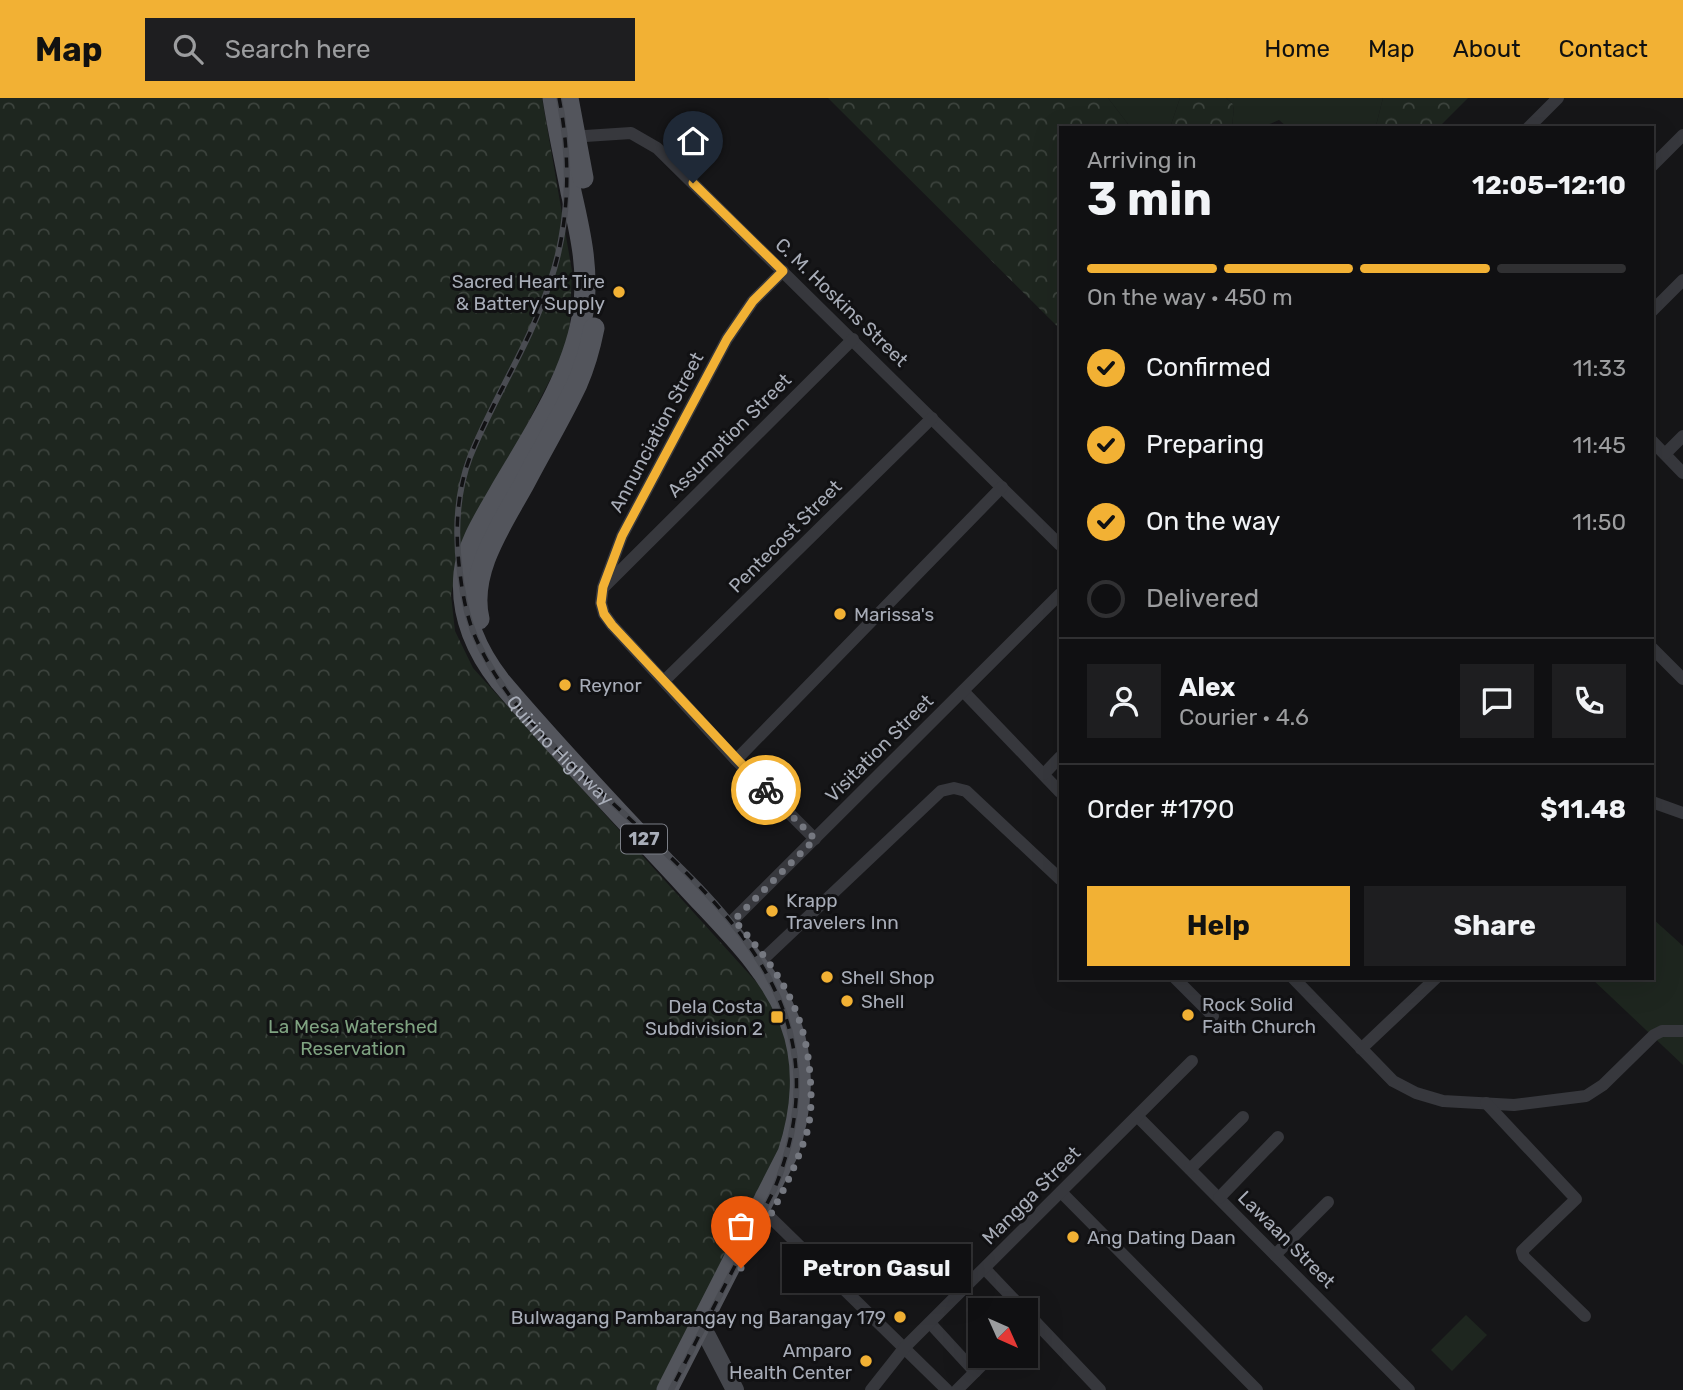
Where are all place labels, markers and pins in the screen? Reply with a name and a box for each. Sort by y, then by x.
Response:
pin [663,111,723,183]
place label: Sacred Heart Tire & Battery Supply [452,270,605,315]
marker: Sacred Heart Tire & Battery Supply [611,284,627,300]
place label: Marissa's [854,603,934,626]
marker: Marissa's [832,606,848,622]
place label: Reynor [579,674,643,697]
marker: Reynor [557,677,573,693]
place label: Krapp Travelers Inn [786,889,899,934]
marker: Krapp Travelers Inn [764,903,780,919]
place label: Shell Shop [841,966,935,989]
marker: Shell Shop [819,969,835,985]
place label: Shell [861,990,904,1013]
marker: Shell [839,993,855,1009]
place label: Rock Solid Faith Church [1202,993,1316,1038]
place label: Dela Costa Subdivision 2 [645,995,763,1040]
marker: Rock Solid Faith Church [1180,1007,1196,1023]
marker: Dela Costa Subdivision 2 [769,1009,785,1025]
pin [711,1196,771,1268]
place label: Ang Dating Daan [1087,1226,1236,1249]
marker: Ang Dating Daan [1065,1229,1081,1245]
callout: Petron Gasul [783,1244,972,1292]
place label: Bulwagang Pambarangay ng Barangay 179 [511,1306,886,1329]
marker: Bulwagang Pambarangay ng Barangay 179 [892,1309,908,1325]
place label: Amparo Health Center [729,1339,853,1384]
marker: Amparo Health Center [858,1353,874,1369]

